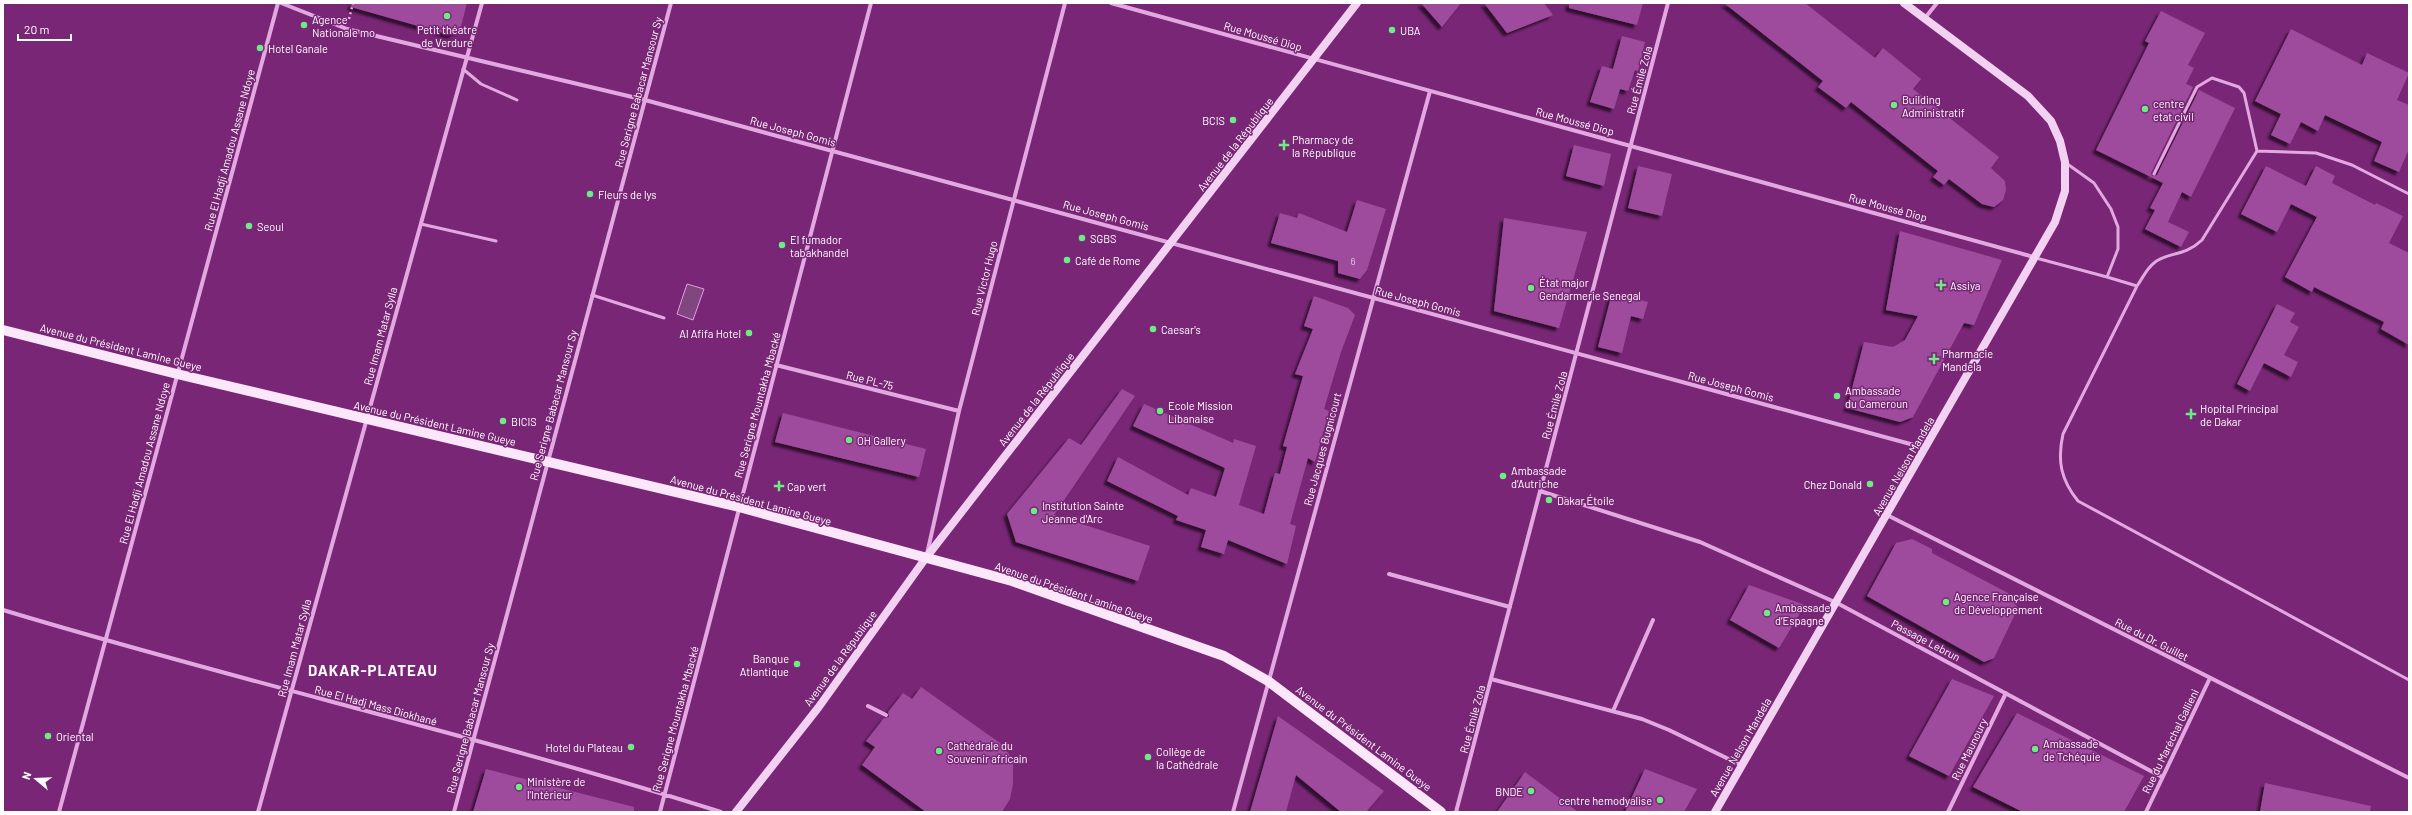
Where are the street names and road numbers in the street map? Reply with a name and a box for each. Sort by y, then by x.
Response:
street label: Rue Serigne Babacar Mansour Sy [612,15,664,169]
street label: Rue Moussé Diop [1222,19,1304,53]
street label: Rue Émile Zola [1624,44,1654,116]
street label: Rue El Hadji Amadou Assane Ndoye [201,68,257,232]
street label: Avenue de la République [1194,94,1276,193]
street label: Rue Moussé Diop [1534,104,1616,138]
street label: Rue Joseph Gomis [749,113,837,149]
street label: Rue Moussé Diop [1847,190,1929,224]
street label: Rue Joseph Gomis [1062,197,1150,233]
street label: Rue Victor Hugo [968,239,1000,317]
street label: Rue Joseph Gomis [1374,283,1462,319]
street label: Rue Imam Matar Sylla [361,286,399,386]
street label: Avenue du Président Lamine Gueye [39,321,203,373]
street label: Rue Serigne Babacar Mansour Sy [527,328,579,482]
street label: Rue Serigne Mountakha Mbacké [731,330,783,479]
street label: Avenue de la République [995,349,1077,448]
street label: Rue PL-75 [845,368,895,392]
street label: Rue Joseph Gomis [1687,368,1775,404]
street label: Rue Émile Zola [1539,369,1569,441]
street label: Rue El Hadji Amadou Assane Ndoye [116,381,172,545]
street label: Rue Jacques Bugnicourt [1301,391,1343,507]
street label: Avenue du Président Lamine Gueye [352,398,518,448]
street label: Avenue Nelson Mandela [1869,414,1937,518]
street label: Avenue du Président Lamine Gueye [669,472,833,528]
street label: Avenue du Président Lamine Gueye [993,559,1155,625]
street label: Rue Imam Matar Sylla [275,598,313,698]
street label: Avenue de la République [801,607,879,708]
street label: Rue du Dr. Guillet [2113,615,2191,663]
street label: Passage Lebrun [1889,616,1963,664]
street label: Rue Serigne Babacar Mansour Sy [444,641,496,795]
street label: Rue Serigne Mountakha Mbacké [649,644,701,793]
street label: Rue El Hadj Mass Diokhané [313,682,439,728]
street label: Avenue du Président Lamine Gueye [1294,683,1434,793]
street label: Rue Émile Zola [1457,683,1487,755]
street label: Rue du Maréchal Gallieni [2139,686,2201,795]
street label: Avenue Nelson Mandela [1706,695,1774,799]
street label: Rue Maunoury [1948,716,1990,782]

